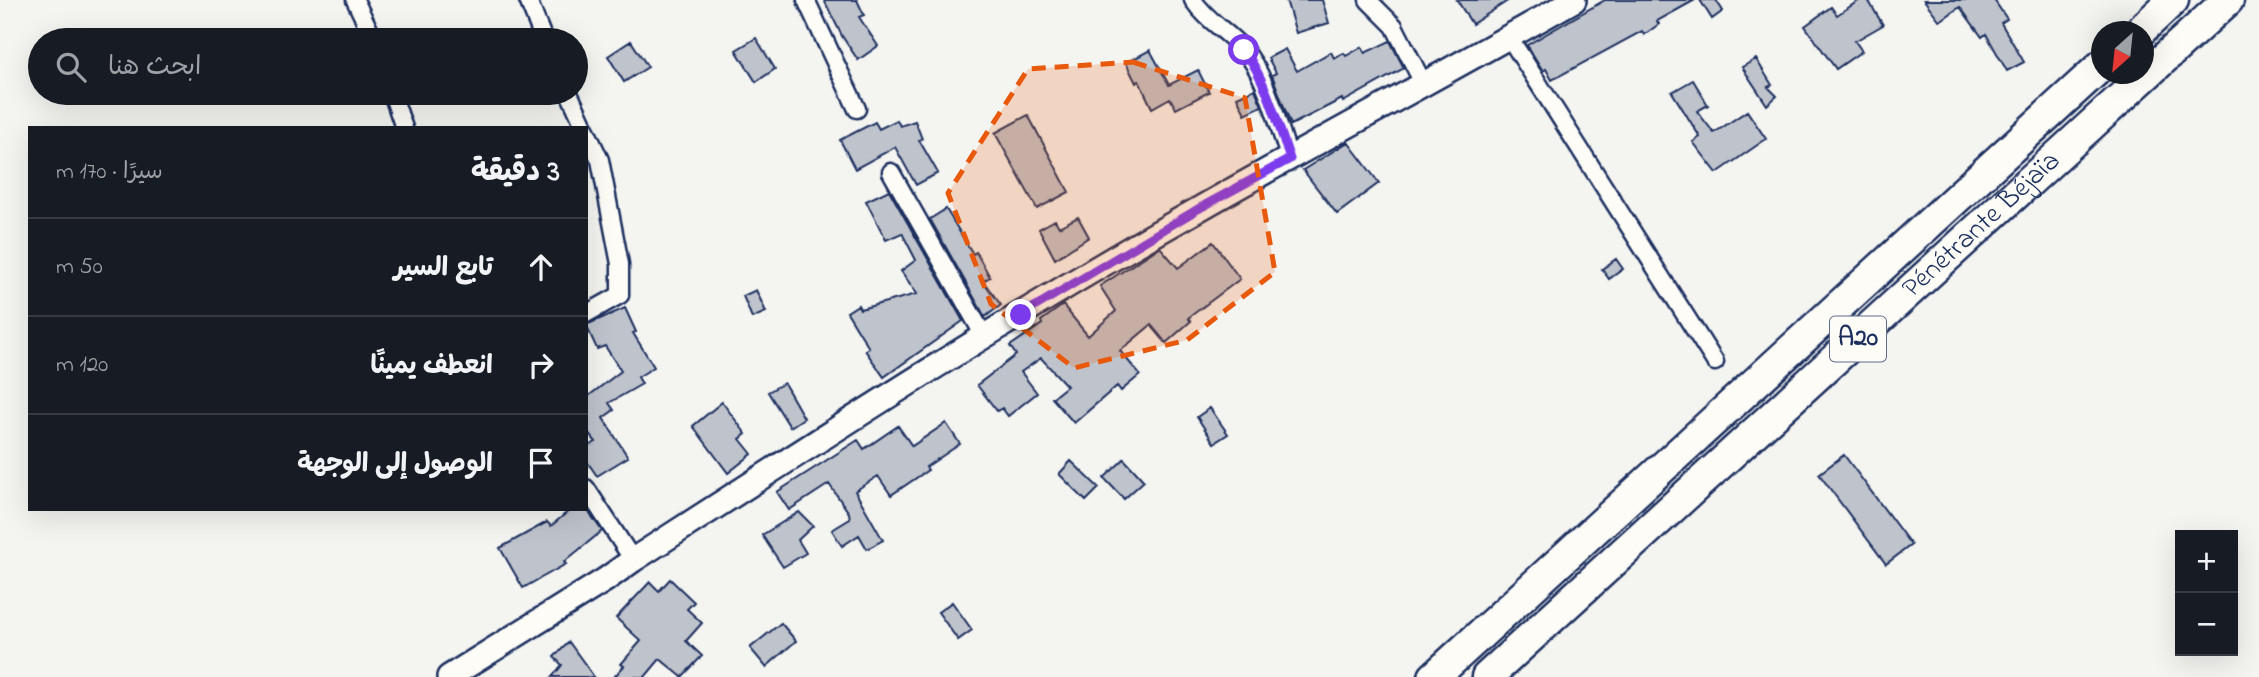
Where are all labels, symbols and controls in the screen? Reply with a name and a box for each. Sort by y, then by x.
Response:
north arrow [2091,21,2154,84]
search box [28,28,588,105]
route start [1228,34,1259,65]
icon: search [52,48,90,86]
text: ابحث هنا [108,49,201,87]
street label: Pénétrante Béjaïa [1893,142,2070,308]
text: 3 دقيقة [471,151,560,195]
text: سيرًا · 170 m [56,156,163,189]
icon: ahead [522,248,560,286]
text: تابع السير [394,250,493,288]
text: 50 m [56,251,103,284]
route end [1005,299,1036,330]
road number: A20 [1830,316,1886,362]
icon: right [522,346,560,384]
text: انعطف يمينًا [370,348,493,386]
text: 120 m [56,349,108,382]
icon: arrive [522,444,560,482]
text: الوصول إلى الوجهة [297,446,493,484]
map controls [2175,530,2238,656]
button: + [2175,530,2238,593]
button: − [2175,593,2238,656]

